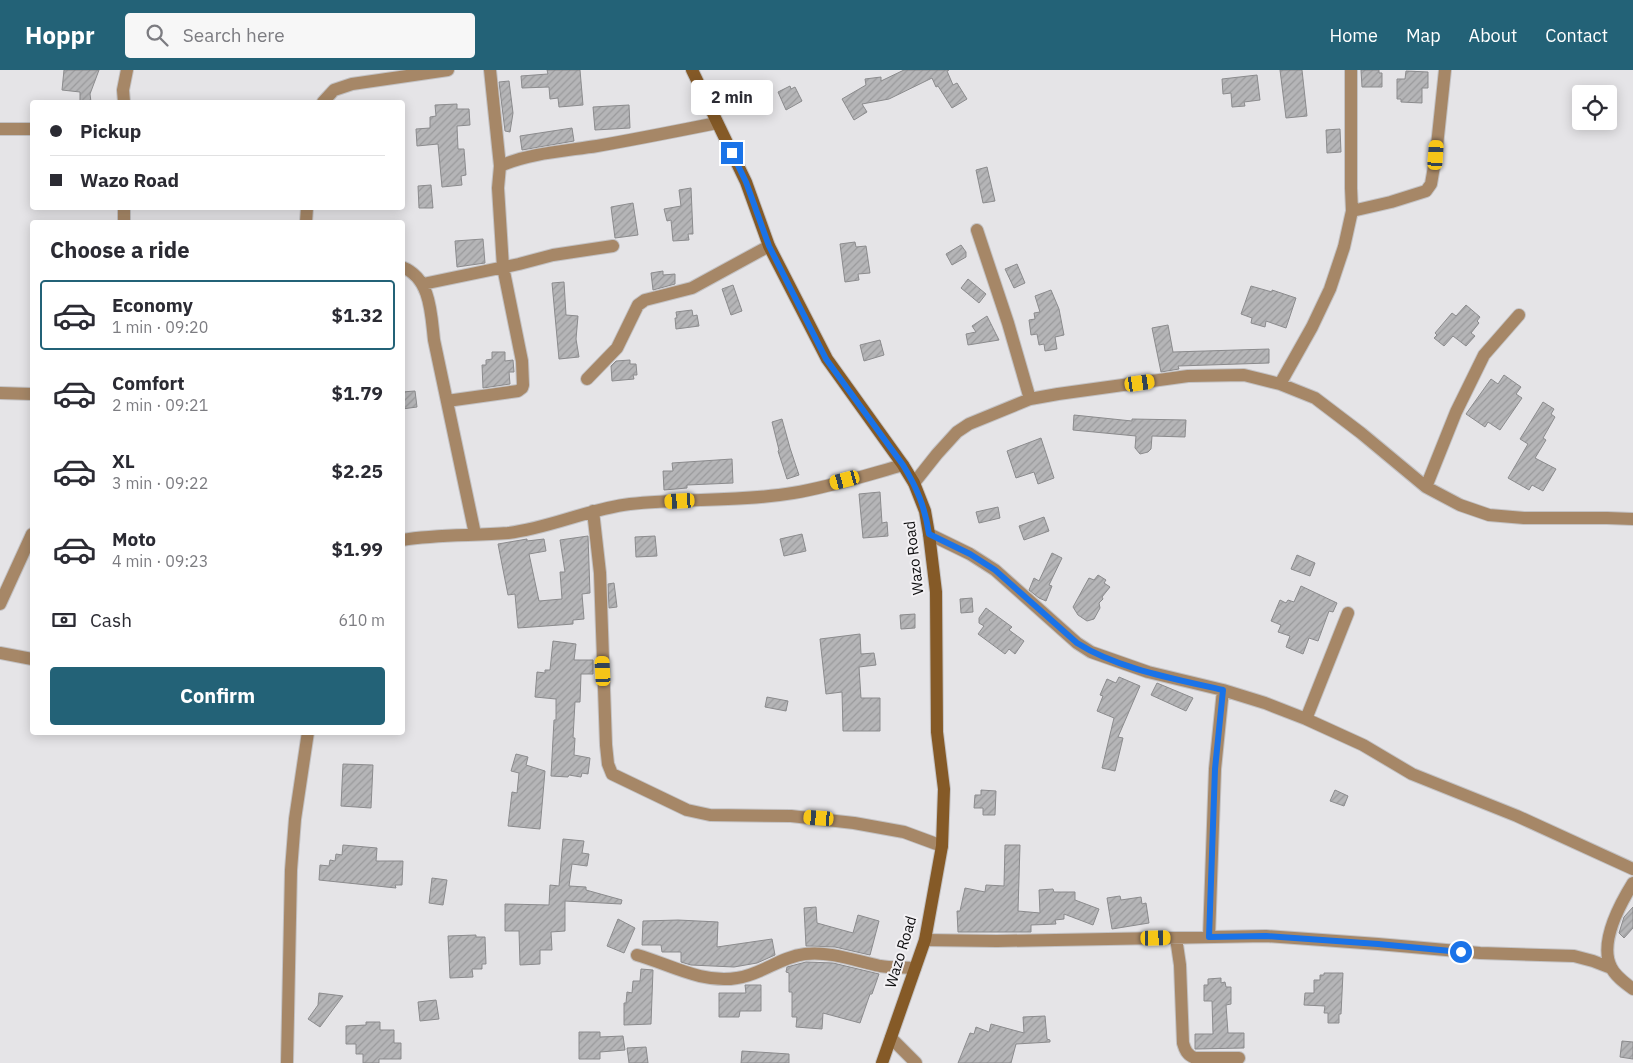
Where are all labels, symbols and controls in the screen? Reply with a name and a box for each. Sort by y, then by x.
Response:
search box [125,13,475,58]
text: Hoppr [25,19,95,51]
icon: search [143,21,171,49]
text: Search here [183,23,285,47]
text: Home [1330,24,1378,47]
text: Map [1406,24,1441,47]
text: About [1469,24,1517,47]
text: Contact [1545,24,1608,47]
callout: 2 min [691,81,773,116]
map controls [1572,85,1617,130]
button: locate [1572,85,1617,130]
text: 2 min [711,87,753,107]
text: Pickup [80,119,141,143]
car [1427,140,1444,170]
route end [721,142,743,164]
text: Wazo Road [80,168,179,192]
text: Choose a ride [50,235,190,264]
icon: car [52,293,97,338]
text: Economy [112,293,193,317]
text: $1.32 [331,303,383,327]
text: 1 min · 09:20 [112,317,208,337]
icon: car [52,371,97,416]
text: Comfort [112,371,185,395]
car [1124,373,1155,393]
text: $1.79 [331,381,383,405]
text: 2 min · 09:21 [112,395,208,415]
icon: car [52,449,97,494]
text: XL [112,449,135,473]
text: $2.25 [331,459,383,483]
car [828,469,861,491]
text: 3 min · 09:22 [112,473,208,493]
car [664,493,695,509]
street label: Wazo Road [900,520,927,596]
icon: car [52,527,97,572]
text: Moto [112,527,156,551]
text: $1.99 [331,537,383,561]
text: 4 min · 09:23 [112,551,208,571]
icon: cash [50,606,78,634]
text: Cash [90,608,132,632]
text: 610 m [338,610,385,630]
car [594,656,611,686]
button: Confirm [50,667,385,725]
car [803,809,834,827]
street label: Wazo Road [881,913,920,990]
car [1140,930,1171,946]
route start [1450,941,1472,963]

